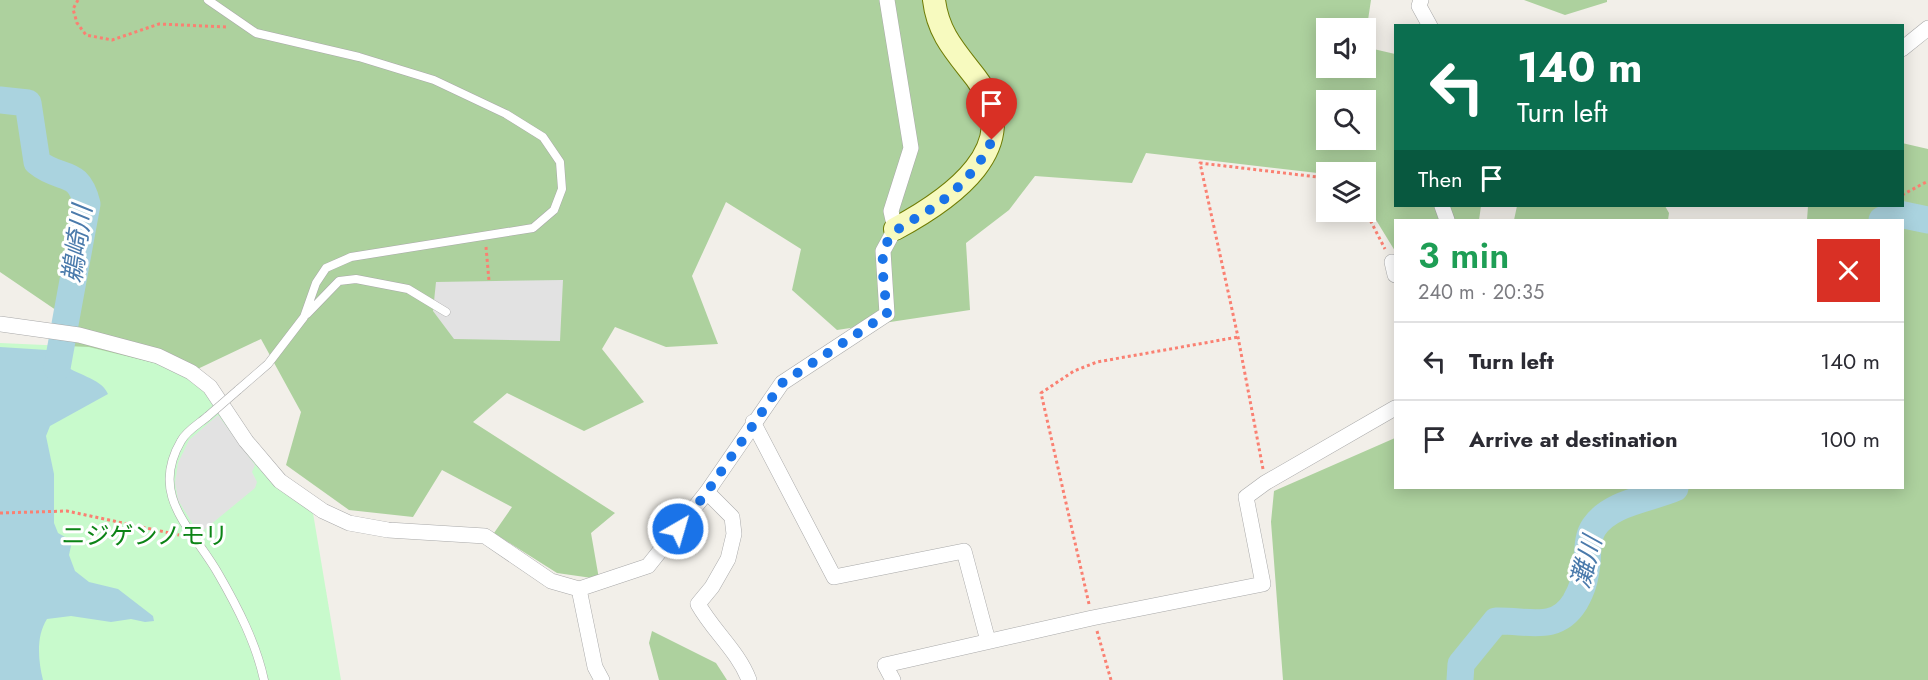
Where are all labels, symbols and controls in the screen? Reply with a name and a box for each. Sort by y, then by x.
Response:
map controls [1316,18,1376,222]
button: sound [1316,18,1376,78]
text: 140 m [1517,37,1643,98]
icon: left [1418,48,1496,126]
pin [966,78,1017,140]
icon: arrive [975,87,1008,120]
button: search [1316,90,1376,150]
text: Turn left [1517,93,1607,132]
button: layers [1316,162,1376,222]
icon: arrive [1475,162,1508,195]
text: Then [1418,163,1463,195]
water label: 鵜崎川 [53,200,102,285]
text: 3 min [1418,229,1509,281]
button: close [1817,239,1880,302]
text: 240 m · 20:35 [1418,278,1544,307]
icon: left [1418,345,1451,378]
text: Turn left [1469,345,1554,377]
text: 140 m [1820,345,1880,377]
icon: arrive [1418,423,1451,456]
text: Arrive at destination [1469,423,1678,455]
text: 100 m [1820,423,1880,455]
position arrow [646,497,710,561]
park label: ニジゲンノモリ [62,518,228,553]
water label: 灘川 [1561,529,1612,592]

